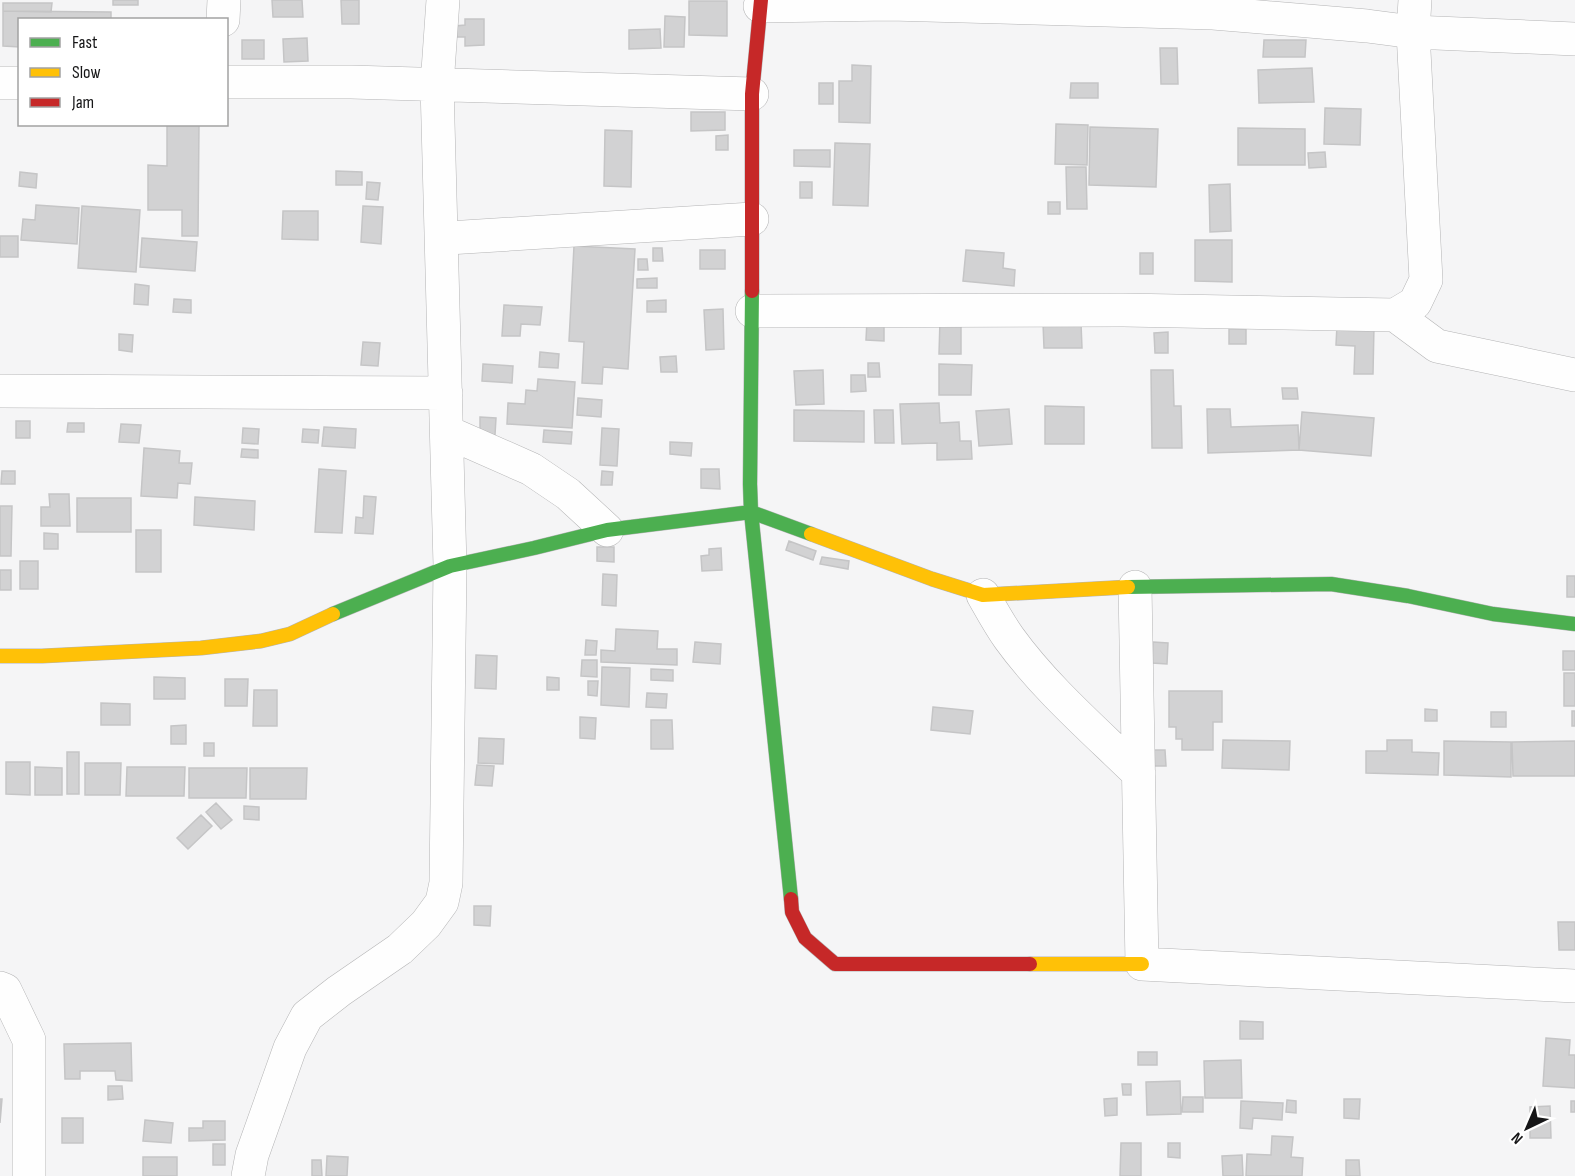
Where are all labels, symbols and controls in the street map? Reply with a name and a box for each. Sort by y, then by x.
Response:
legend [18,18,228,126]
text: Fast [72,32,98,53]
text: Slow [72,62,101,83]
text: Jam [71,92,94,113]
north arrow [1497,1098,1557,1158]
text: N [1508,1128,1527,1148]

